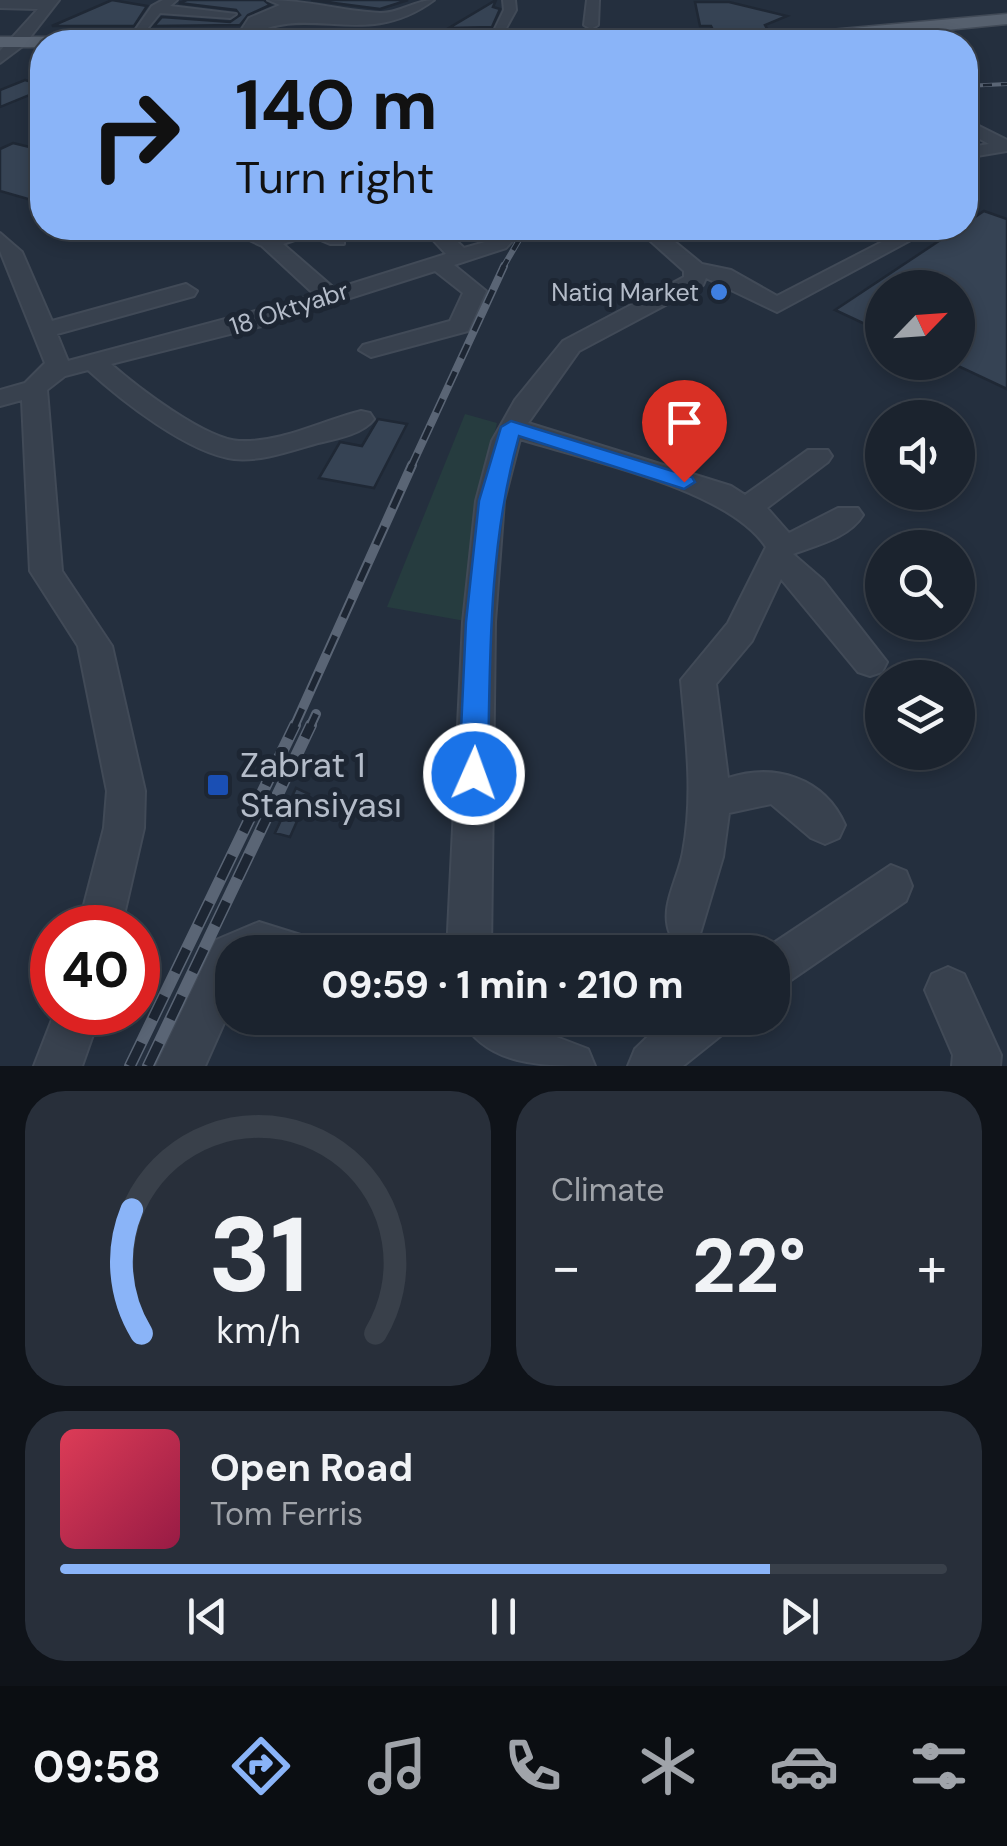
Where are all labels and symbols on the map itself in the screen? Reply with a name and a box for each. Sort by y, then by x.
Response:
north arrow [865,270,975,380]
street label: 18 Oktyabr [226,274,353,343]
place label: Natiq Market [551,276,699,309]
marker: Natiq Market [708,281,730,303]
pin [642,380,727,483]
position arrow [422,722,526,826]
place label: Zabrat 1 Stansiyası [240,742,402,828]
marker: Zabrat 1 Stansiyası [205,772,231,798]
speed limit sign: 40 [30,905,160,1035]

